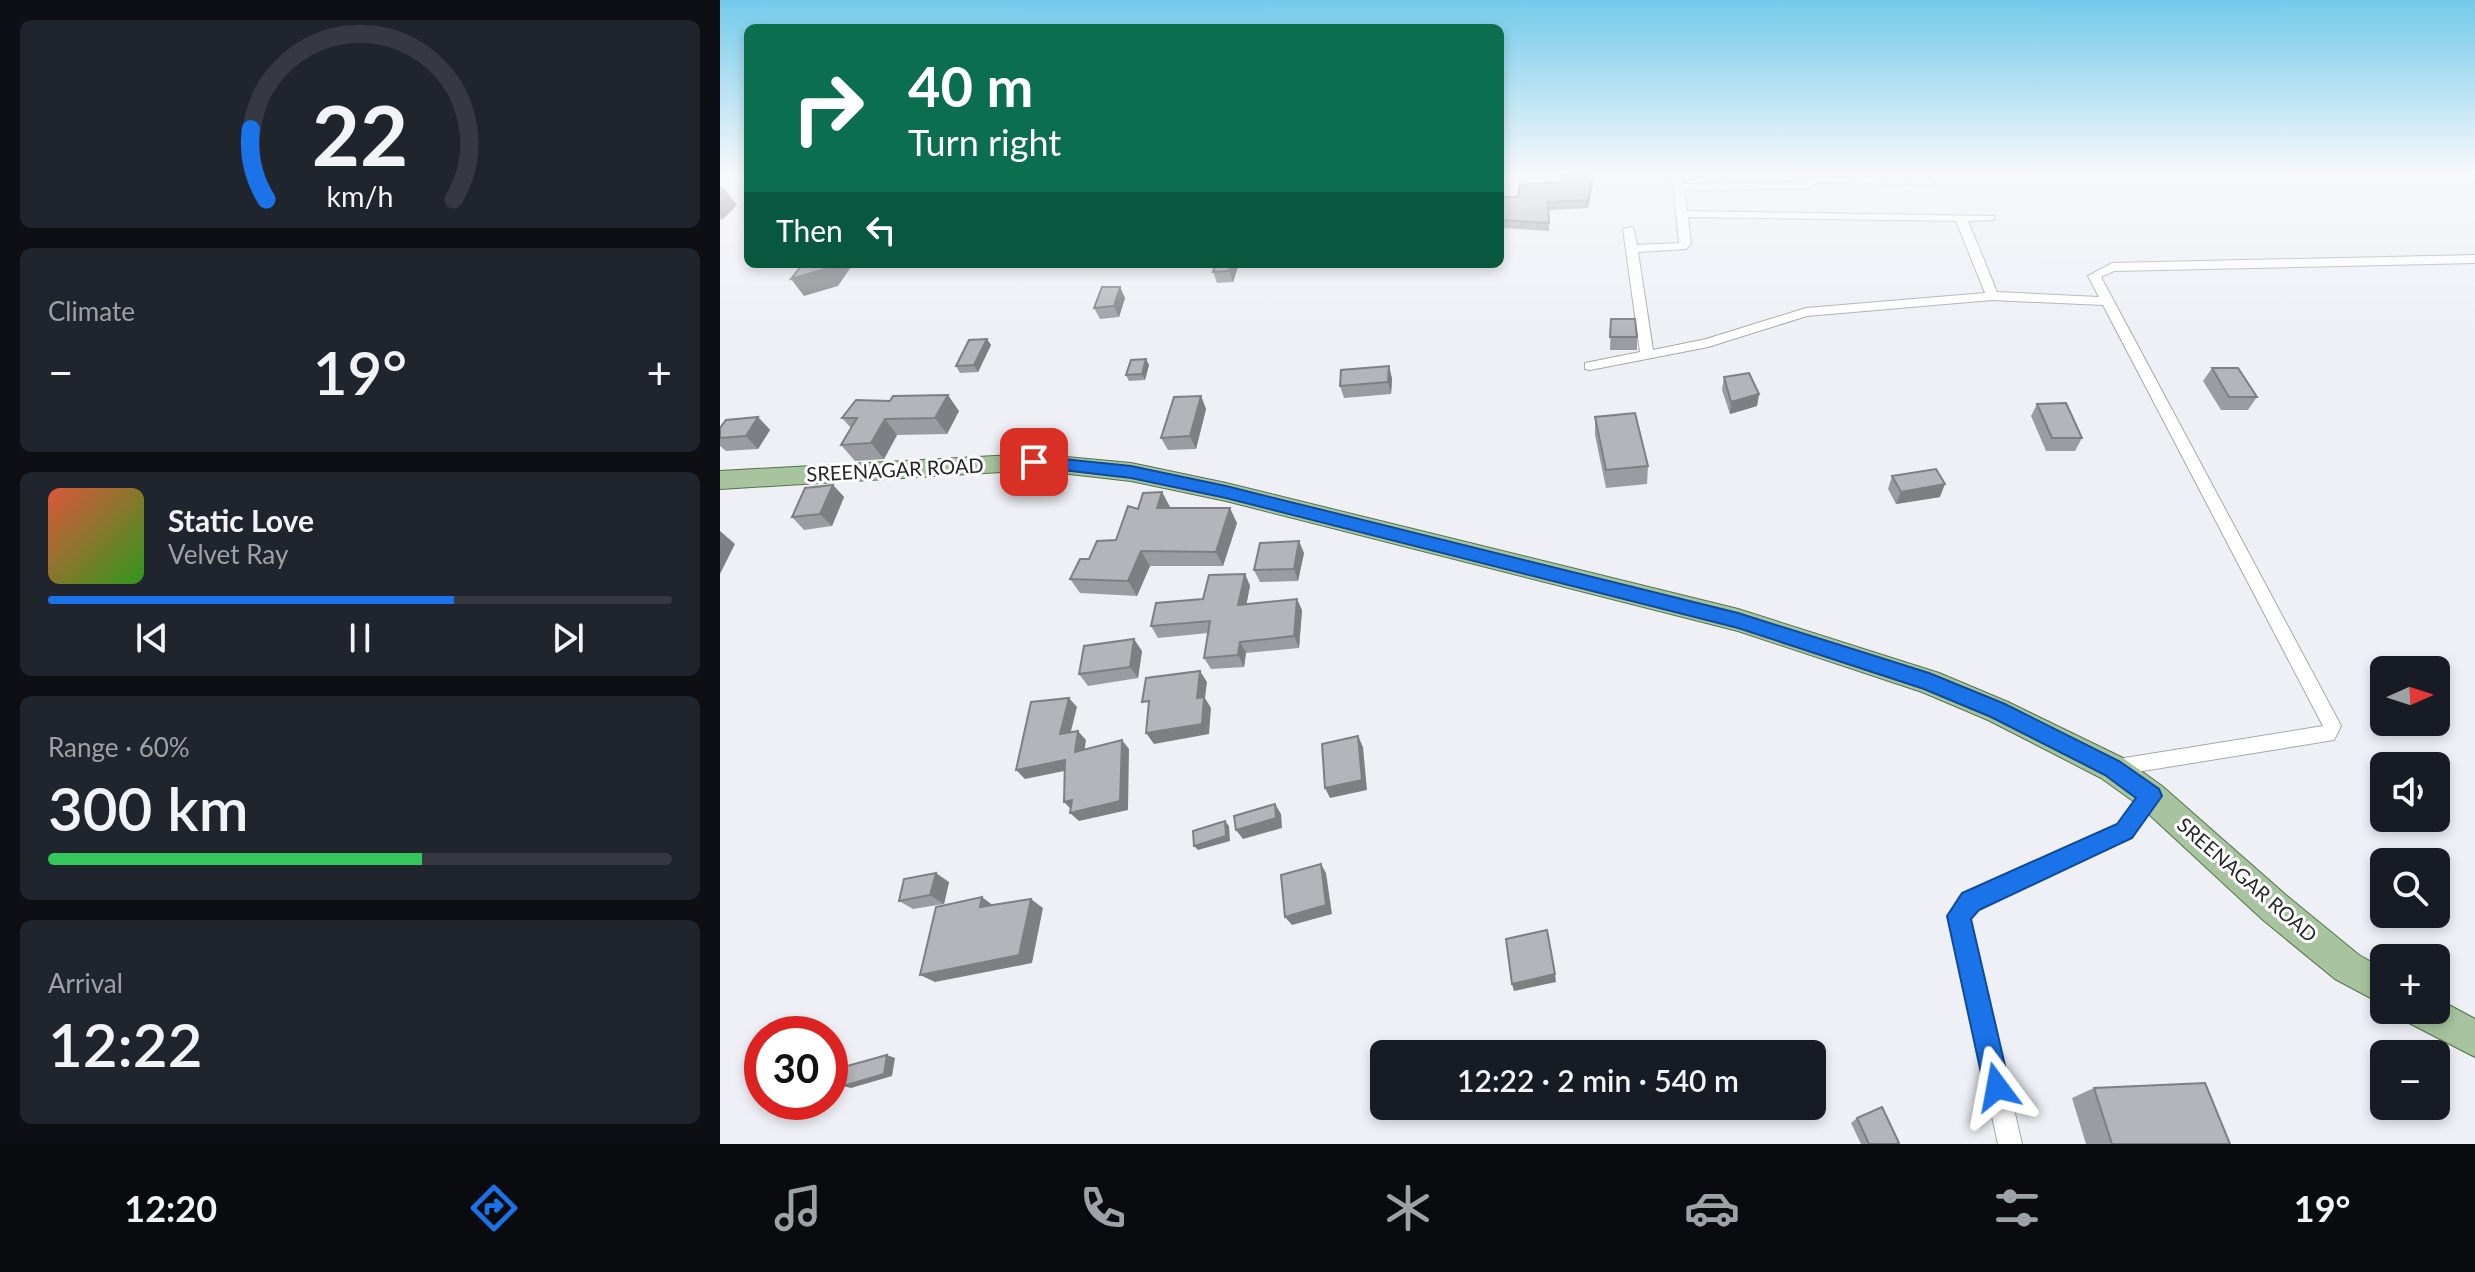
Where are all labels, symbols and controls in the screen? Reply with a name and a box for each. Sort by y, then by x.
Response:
text: 40 m [908,52,1033,119]
icon: right [776,56,880,160]
text: 22 [312,84,408,184]
text: Turn right [908,120,1061,164]
text: km/h [327,179,393,213]
icon: left [859,208,903,252]
text: Then [776,212,843,248]
text: Climate [48,295,135,327]
text: 19° [313,336,407,408]
text: − [48,346,74,398]
text: + [646,346,672,398]
pin [1000,428,1068,496]
icon: arrive [1012,440,1056,484]
street label: SREENAGAR ROAD [806,452,984,486]
text: Static Love [168,502,314,538]
text: Velvet Ray [168,538,288,570]
icon: previous [130,616,174,660]
icon: pause [338,616,382,660]
icon: next [546,616,590,660]
north arrow [2370,656,2450,736]
map controls [2370,656,2450,1120]
text: Range · 60% [48,731,190,763]
button: sound [2370,752,2450,832]
text: 300 km [48,772,249,844]
street label: SREENAGAR ROAD [2173,812,2322,946]
button: search [2370,848,2450,928]
button: + [2370,944,2450,1024]
text: Arrival [48,967,123,999]
text: 12:22 [48,1008,202,1080]
speed limit sign: 30 [744,1016,848,1120]
button: − [2370,1040,2450,1120]
position arrow [1955,1045,2039,1129]
text: 12:22 · 2 min · 540 m [1457,1062,1739,1098]
icon: directions [466,1180,522,1236]
icon: music [770,1180,826,1236]
icon: phone [1075,1180,1131,1236]
icon: climate [1380,1180,1436,1236]
icon: car [1684,1180,1740,1236]
icon: filters [1989,1180,2045,1236]
text: 12:20 [124,1186,217,1230]
text: 19° [2294,1186,2351,1230]

